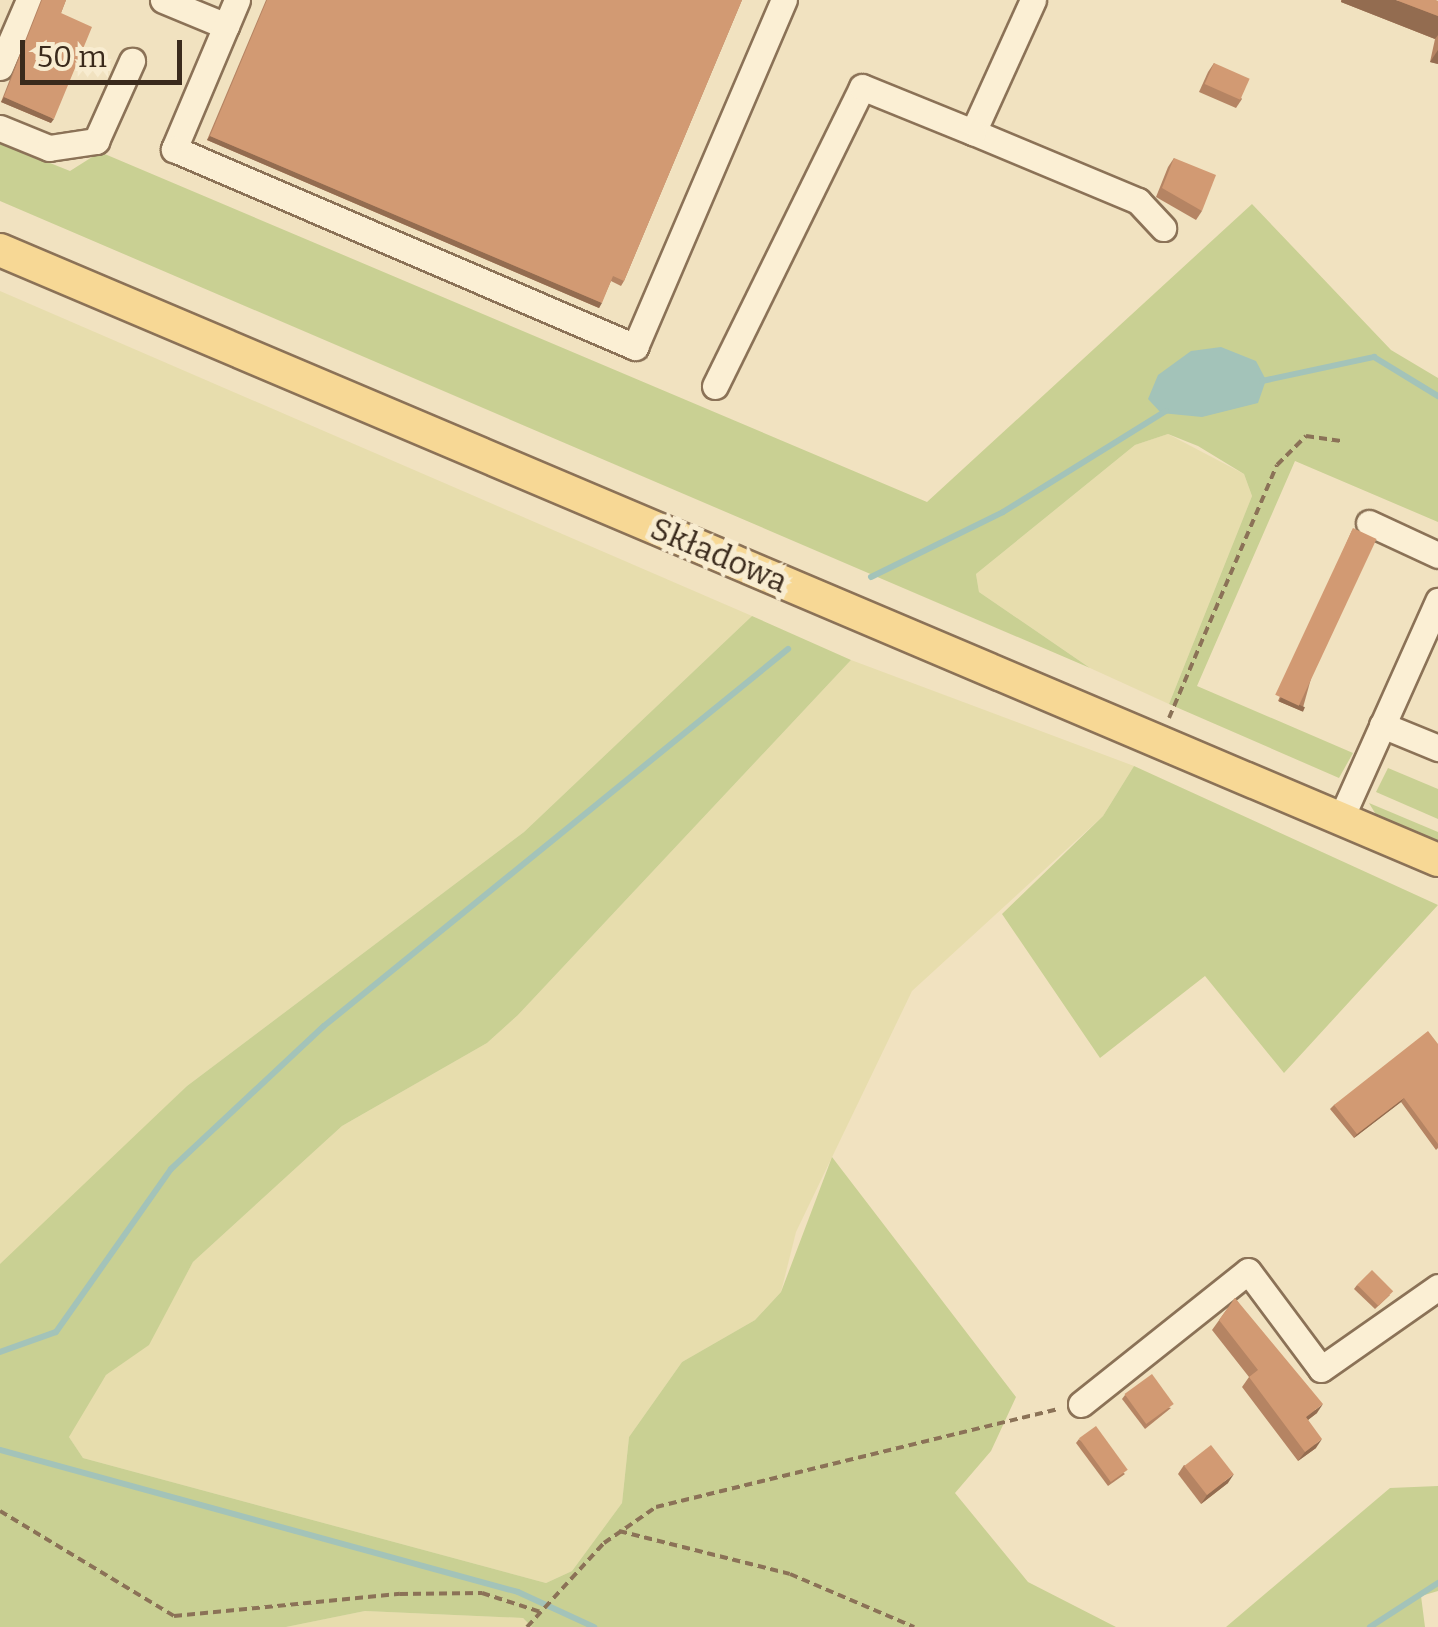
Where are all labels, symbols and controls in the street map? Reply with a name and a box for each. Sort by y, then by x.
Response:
scale bar [25,20,188,82]
text: 50 m [37,39,107,75]
street label: Składowa [645,509,793,601]

